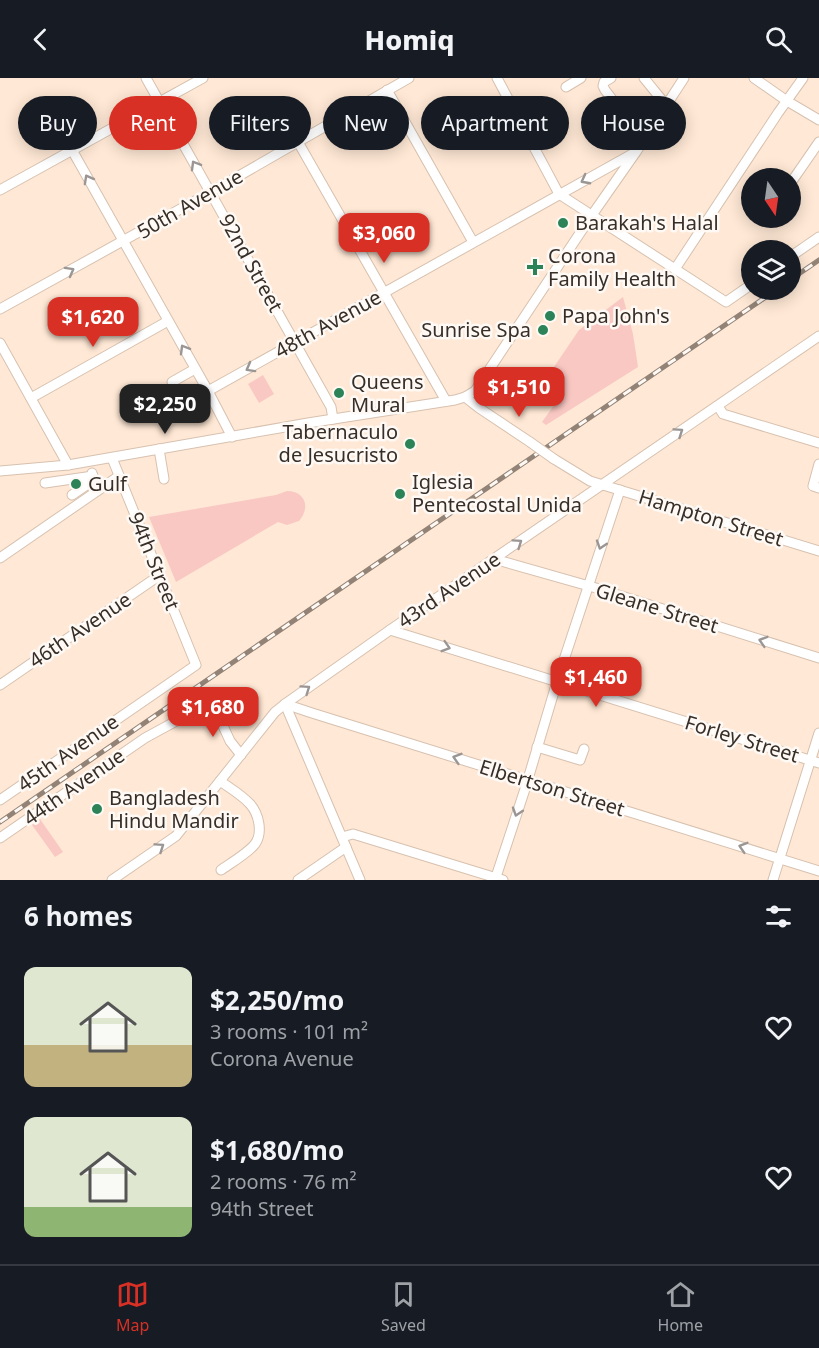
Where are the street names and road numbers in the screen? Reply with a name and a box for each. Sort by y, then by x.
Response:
street label: 50th Avenue [132,162,248,245]
street label: 92nd Street [213,209,290,317]
street label: 48th Avenue [270,283,386,364]
street label: Hampton Street [636,483,787,552]
street label: 94th Street [123,508,186,614]
street label: 43rd Avenue [392,545,505,634]
street label: Gleane Street [593,576,722,639]
street label: 46th Avenue [23,585,136,674]
street label: 45th Avenue [12,708,124,797]
street label: Forley Street [682,708,803,769]
street label: 44th Avenue [18,742,130,831]
street label: Elbertson Street [476,753,628,822]

